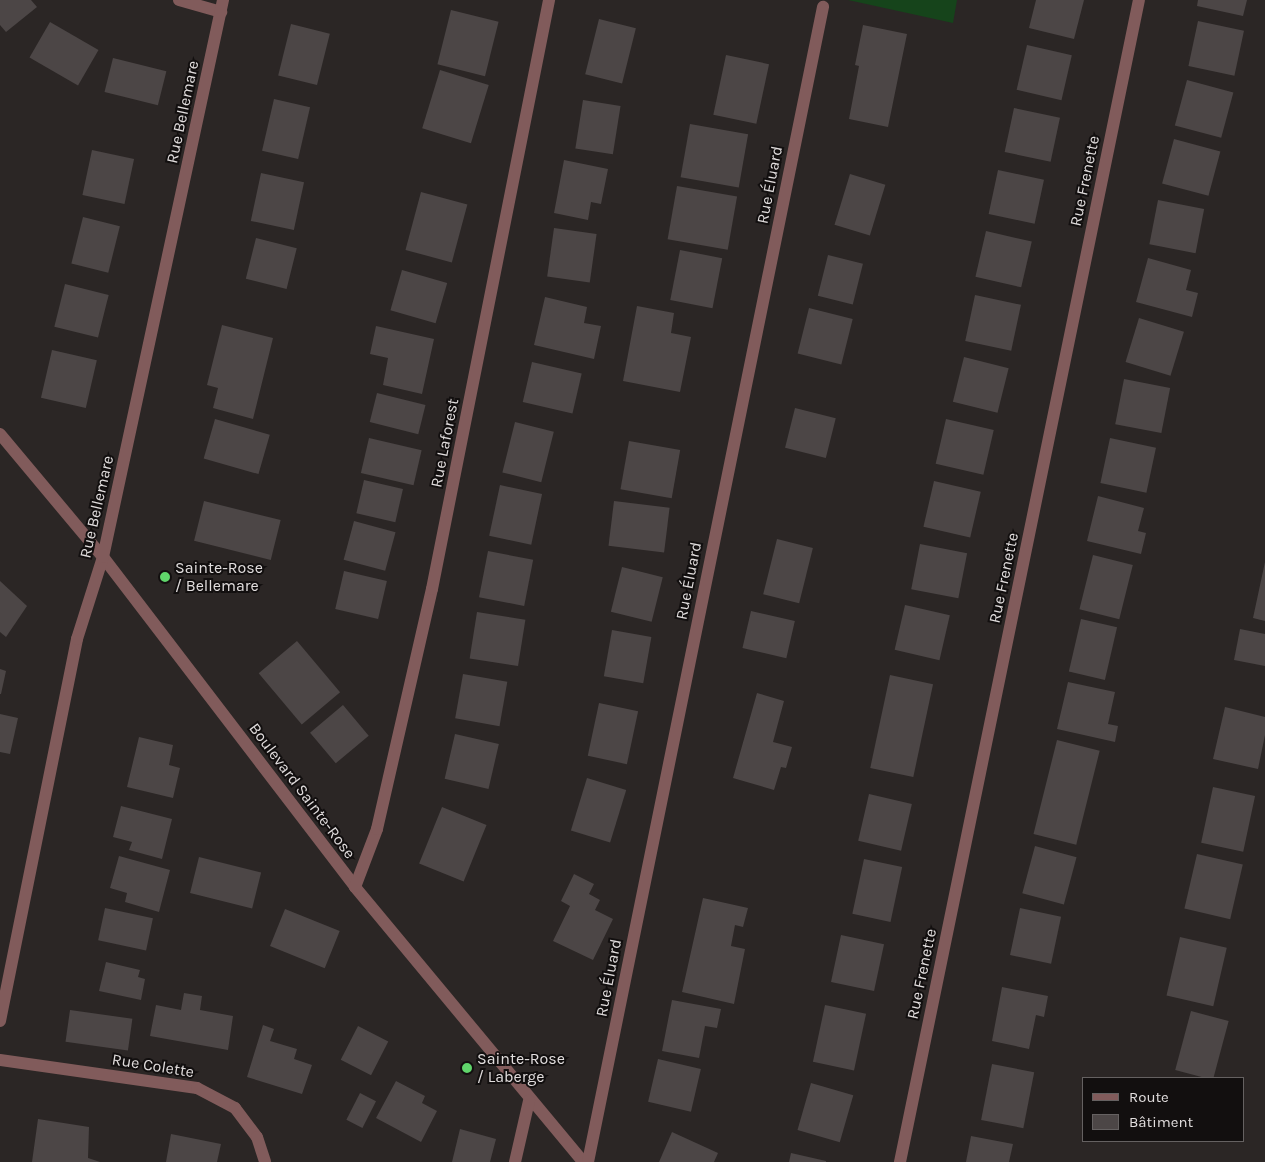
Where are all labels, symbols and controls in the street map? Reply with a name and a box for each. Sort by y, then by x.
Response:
street label: Rue Bellemare [163,59,203,165]
street label: Rue Frenette [1066,134,1104,228]
street label: Rue Éluard [753,145,787,225]
street label: Rue Laforest [427,397,463,489]
street label: Rue Bellemare [76,454,118,560]
street label: Rue Frenette [985,531,1023,625]
street label: Rue Éluard [672,541,706,621]
place label: Sainte-Rose / Bellemare [175,558,263,596]
marker: Sainte-Rose / Bellemare [159,571,171,583]
street label: Boulevard Sainte-Rose [245,719,359,863]
street label: Rue Frenette [903,927,941,1021]
street label: Rue Éluard [592,938,626,1018]
place label: Sainte-Rose / Laberge [477,1049,565,1087]
street label: Rue Colette [111,1050,195,1082]
marker: Sainte-Rose / Laberge [461,1062,473,1074]
legend [1082,1077,1245,1142]
text: Route [1129,1088,1169,1106]
text: Bâtiment [1129,1113,1193,1131]

